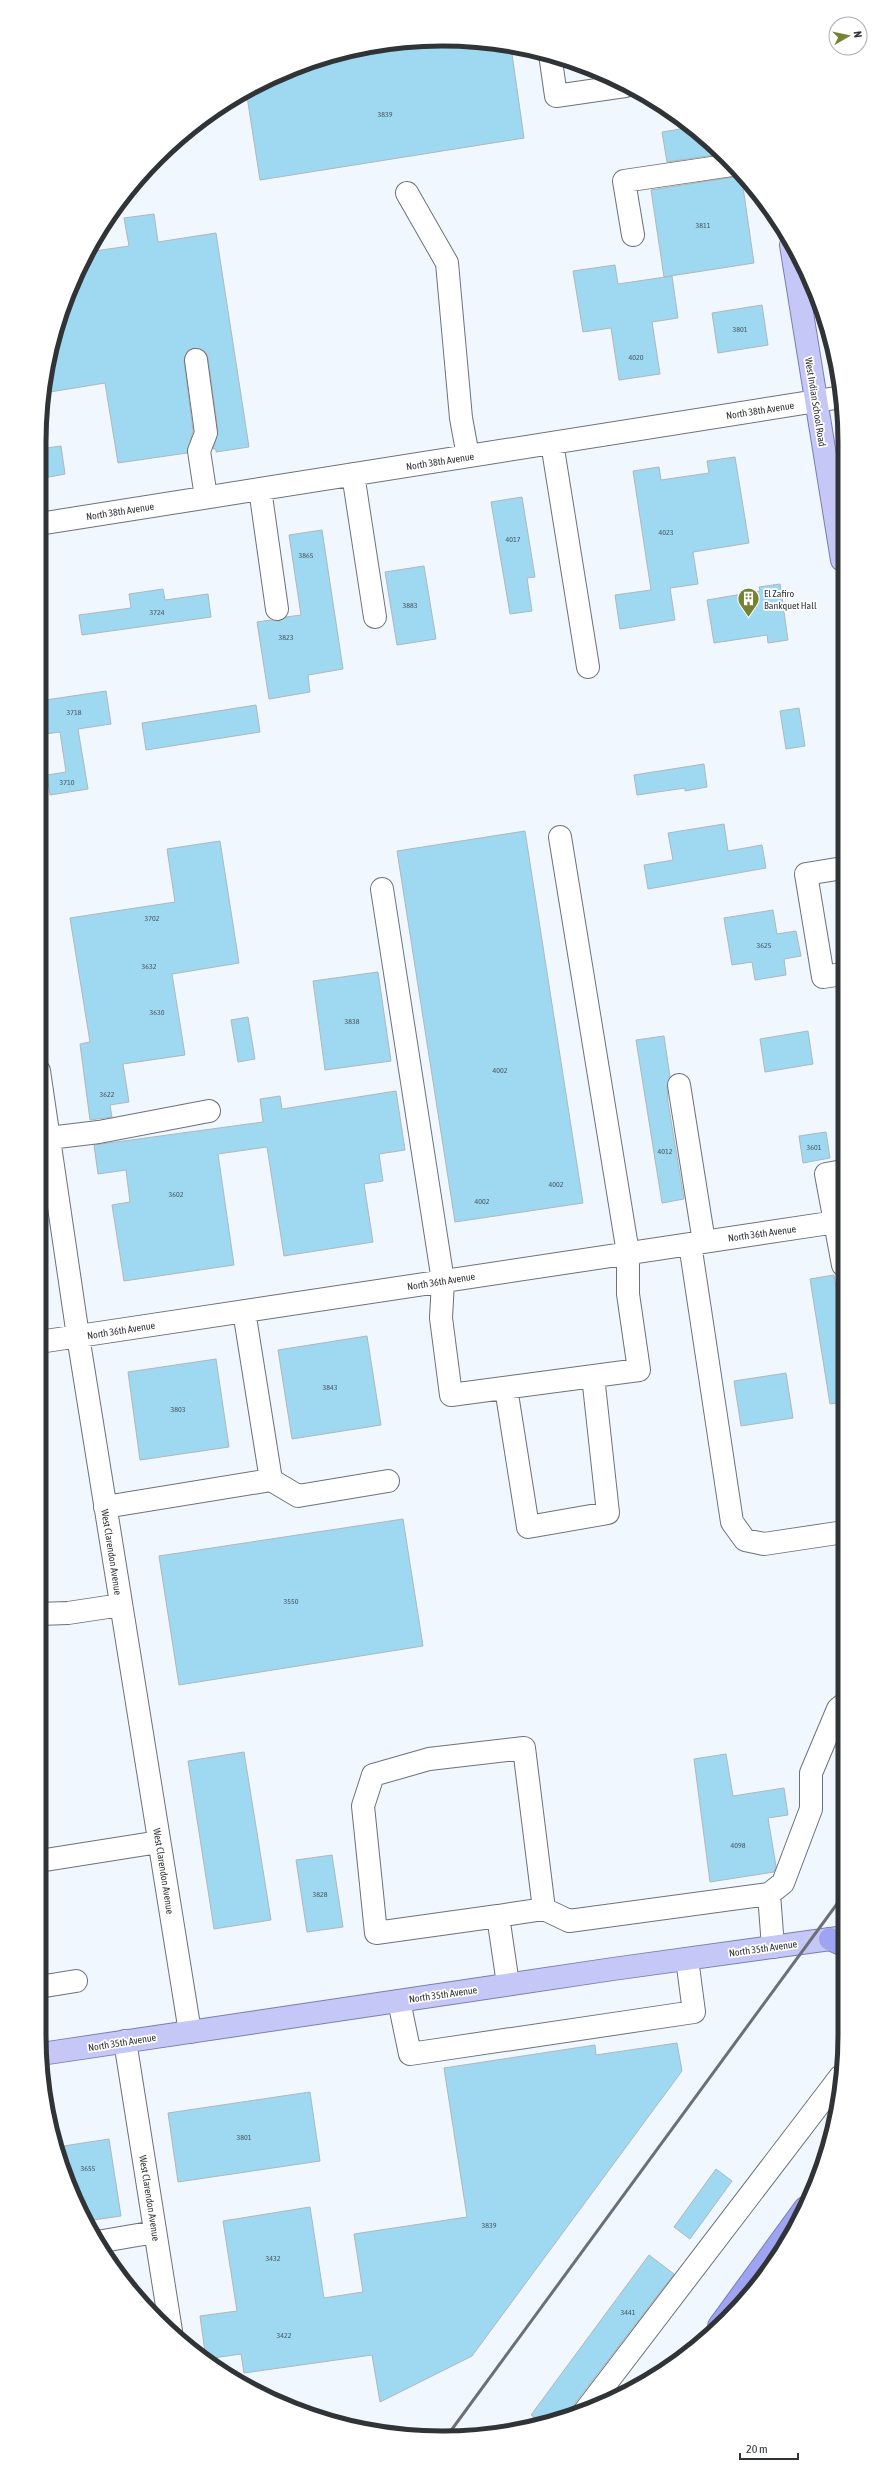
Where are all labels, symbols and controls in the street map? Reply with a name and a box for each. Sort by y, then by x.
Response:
north arrow [828,16,868,56]
text: N [851,30,864,39]
house number: 3839 [377,110,393,119]
house number: 3811 [695,221,711,230]
house number: 3801 [732,325,748,334]
house number: 4020 [628,353,644,362]
street label: West Indian School Road [803,357,828,448]
street label: North 38th Avenue [725,400,795,421]
street label: North 38th Avenue [405,451,475,472]
street label: North 38th Avenue [85,501,155,522]
house number: 4023 [658,528,674,537]
house number: 4017 [505,535,521,544]
house number: 3865 [298,551,314,560]
building icon: El Zafiro Bankquet Hall [735,586,761,619]
place label: El Zafiro Bankquet Hall [764,588,817,611]
house number: 3883 [402,601,418,610]
house number: 3724 [149,608,165,617]
house number: 3823 [278,633,294,642]
house number: 3718 [66,708,82,717]
house number: 3710 [59,778,75,787]
house number: 3702 [144,914,160,923]
house number: 3625 [756,941,772,950]
house number: 3632 [141,962,157,971]
house number: 3630 [149,1008,165,1017]
house number: 3838 [344,1017,360,1026]
house number: 4002 [492,1066,508,1075]
house number: 3622 [99,1090,115,1099]
house number: 3601 [806,1143,822,1152]
house number: 4012 [657,1147,673,1156]
house number: 4002 [548,1180,564,1189]
house number: 3602 [168,1190,184,1199]
house number: 4002 [474,1197,490,1206]
street label: North 36th Avenue [727,1223,797,1244]
street label: North 36th Avenue [406,1271,476,1292]
street label: North 36th Avenue [86,1320,156,1341]
house number: 3843 [322,1383,338,1392]
house number: 3803 [170,1405,186,1414]
street label: West Clarendon Avenue [99,1508,124,1596]
house number: 3550 [283,1597,299,1606]
street label: West Clarendon Avenue [151,1827,176,1915]
house number: 4098 [730,1841,746,1850]
house number: 3828 [312,1890,328,1899]
street label: North 35th Avenue [728,1938,798,1959]
street label: North 35th Avenue [408,1984,478,2005]
street label: North 35th Avenue [87,2032,157,2053]
house number: 3801 [236,2133,252,2142]
street label: West Clarendon Avenue [137,2154,162,2242]
house number: 3655 [80,2164,96,2173]
house number: 3839 [481,2221,497,2230]
house number: 3432 [265,2254,281,2263]
house number: 3441 [620,2308,636,2317]
house number: 3422 [276,2331,292,2340]
scale bar [740,2435,798,2461]
text: 20 m [746,2442,768,2456]

